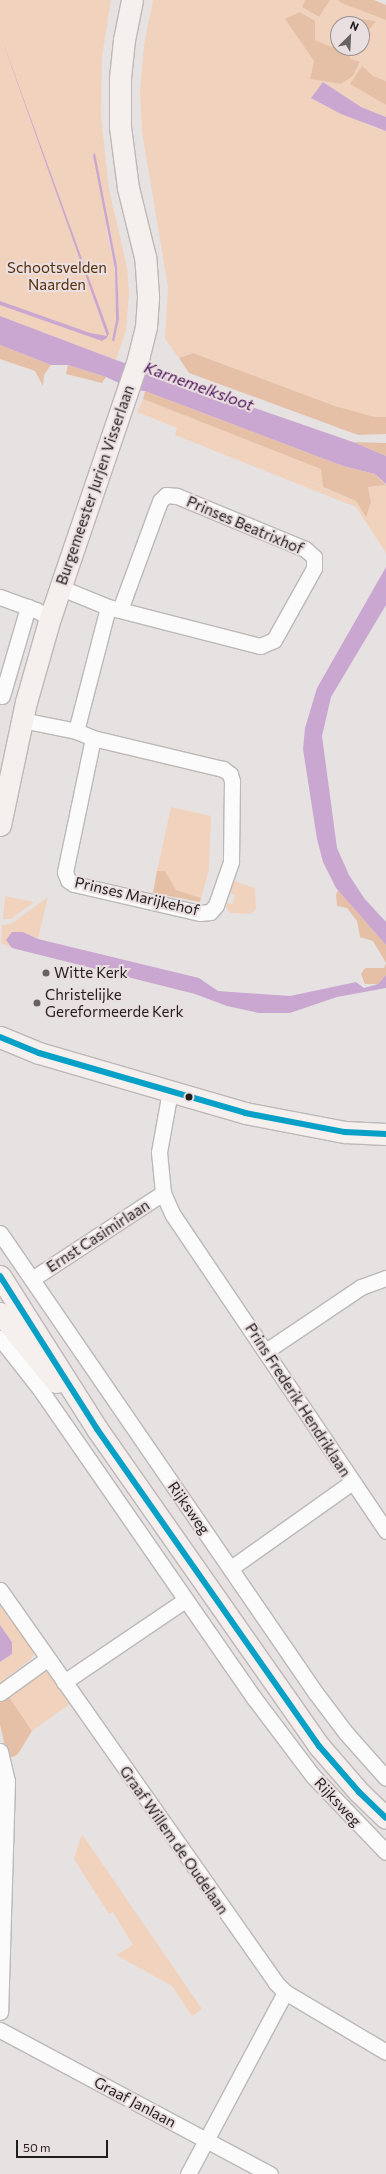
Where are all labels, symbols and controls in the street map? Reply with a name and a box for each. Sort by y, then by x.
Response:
north arrow [330,16,370,56]
text: N [348,18,361,33]
park label: Schootsvelden Naarden [7,258,107,293]
water label: Karnemelksloot [142,357,256,415]
street label: Burgemeester Jurjen Visserlaan [52,383,138,587]
street label: Prinses Beatrixhof [184,492,306,558]
street label: Prinses Marijkehof [73,873,201,919]
place label: Witte Kerk [54,964,128,982]
marker: Witte Kerk [41,968,51,978]
place label: Christelijke Gereformeerde Kerk [45,985,184,1020]
marker: Christelijke Gereformeerde Kerk [32,998,42,1008]
unlabelled marker [184,1092,194,1102]
street label: Ernst Casimirlaan [43,1196,153,1276]
street label: Prins Frederik Hendriklaan [242,1320,354,1480]
street label: Rijksweg [164,1478,214,1538]
street label: Graaf Willem de Oudelaan [116,1762,232,1918]
street label: Rijksweg [311,1774,365,1830]
street label: Graaf Janlaan [91,2073,179,2131]
scale bar [18,2132,110,2158]
text: 50 m [23,2140,51,2154]

